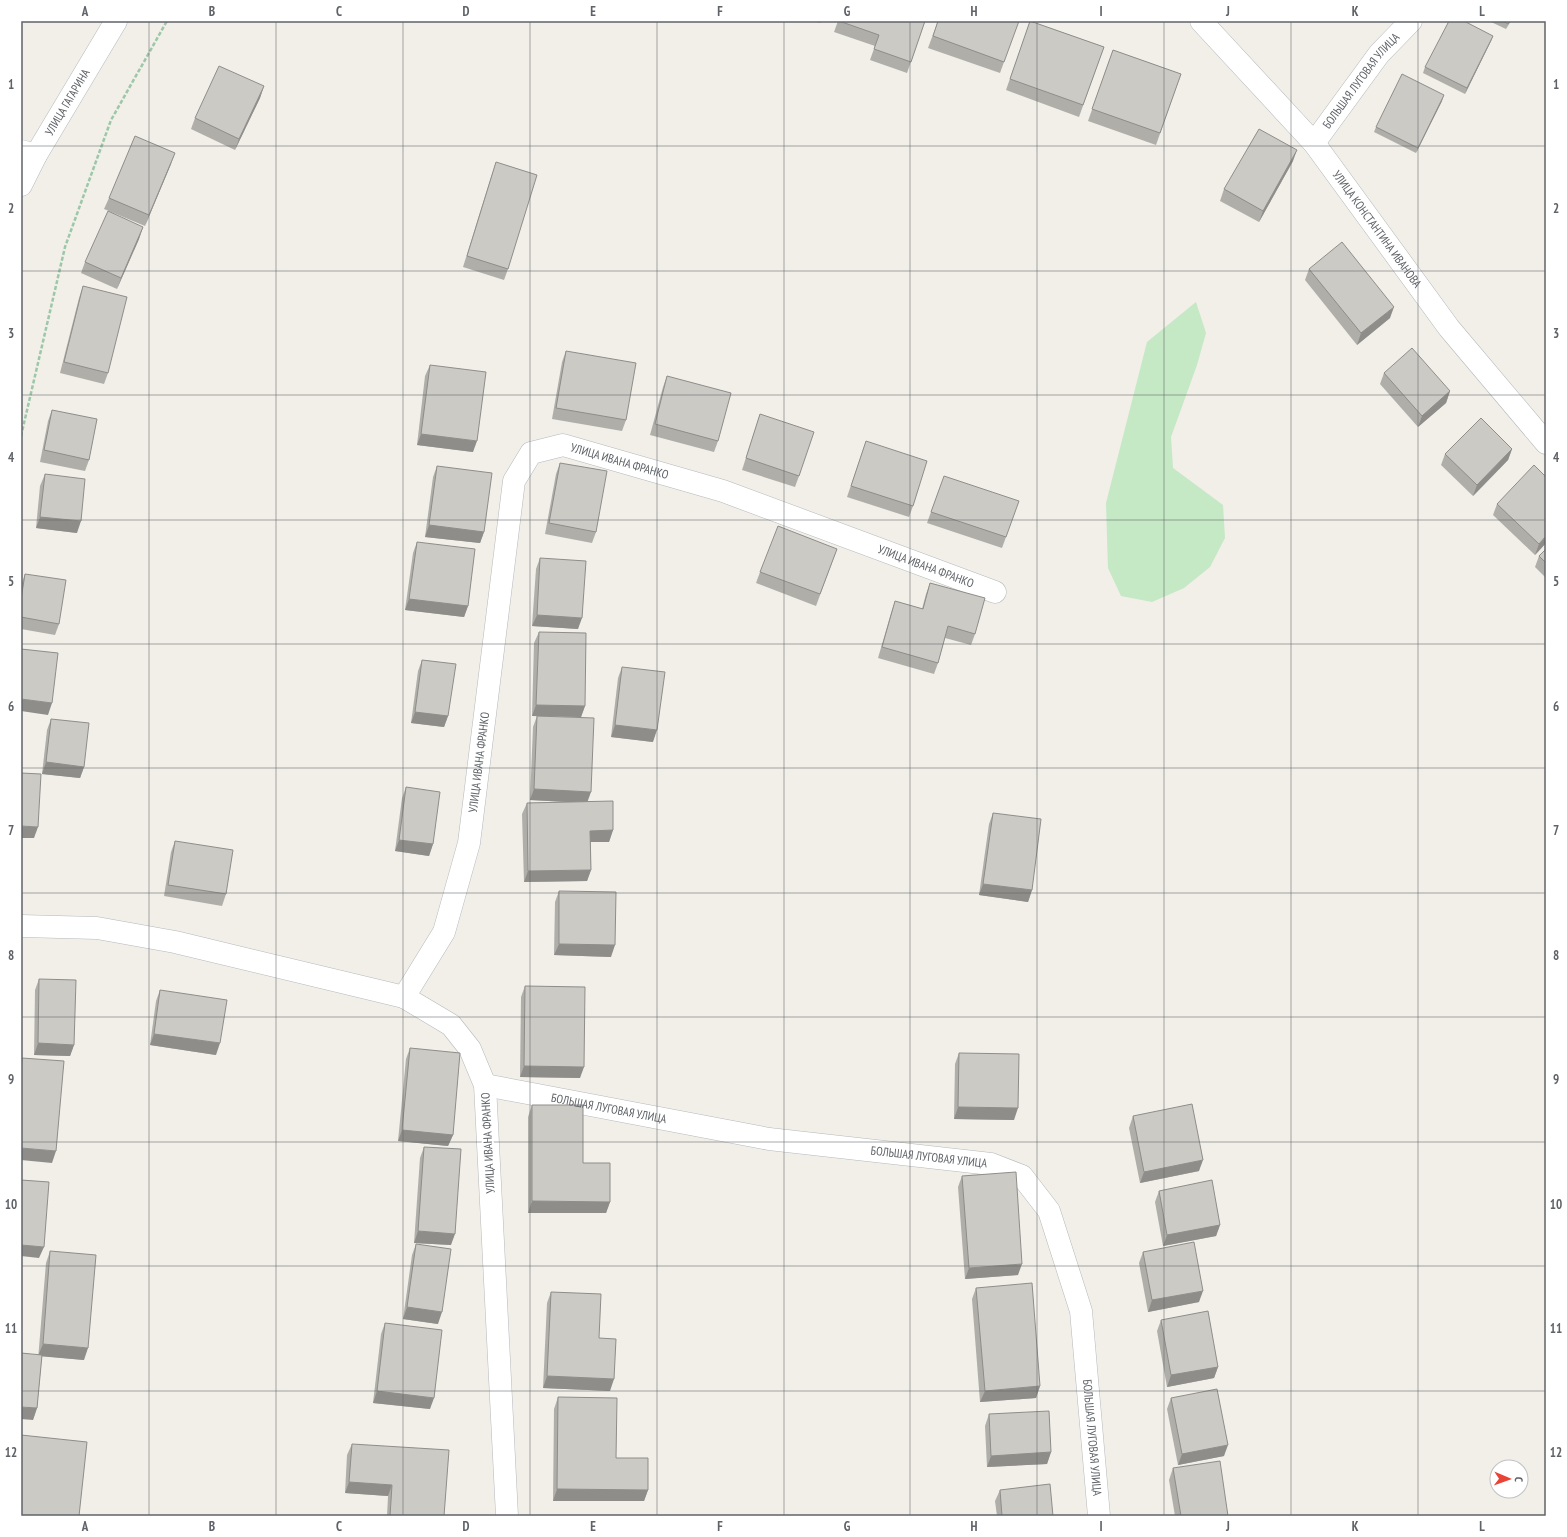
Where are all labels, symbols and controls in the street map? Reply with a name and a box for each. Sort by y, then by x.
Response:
text: A [81,3,89,20]
text: B [209,3,215,20]
text: C [336,3,342,20]
text: D [463,3,470,20]
text: E [590,3,596,20]
text: F [717,3,723,20]
text: G [844,3,851,20]
text: H [971,3,978,20]
text: I [1099,3,1103,20]
text: J [1225,3,1230,20]
text: K [1352,3,1359,20]
text: L [1479,3,1485,20]
street label: БОЛЬШАЯ ЛУГОВАЯ УЛИЦА [1319,29,1403,131]
street label: УЛИЦА ГАГАРИНА [41,66,93,138]
text: 1 [8,76,14,93]
text: 1 [1553,76,1559,93]
street label: УЛИЦА КОНСТАНТИНА ИВАНОВА [1330,167,1425,291]
text: 2 [8,200,14,217]
text: 2 [1553,200,1559,217]
text: 3 [8,325,14,342]
text: 3 [1553,325,1559,342]
street label: УЛИЦА ИВАНА ФРАНКО [569,440,671,482]
text: 4 [8,449,15,466]
text: 4 [1553,449,1560,466]
street label: УЛИЦА ИВАНА ФРАНКО [876,541,976,591]
text: 5 [8,573,14,590]
text: 5 [1553,573,1559,590]
text: 6 [8,698,14,715]
text: 6 [1553,698,1559,715]
street label: УЛИЦА ИВАНА ФРАНКО [465,711,492,813]
text: 7 [8,822,14,839]
text: 7 [1553,822,1559,839]
text: 8 [8,947,14,964]
text: 8 [1553,947,1559,964]
text: 9 [8,1071,14,1088]
text: 9 [1553,1071,1559,1088]
street label: БОЛЬШАЯ ЛУГОВАЯ УЛИЦА [550,1090,668,1126]
street label: УЛИЦА ИВАНА ФРАНКО [477,1092,498,1194]
street label: БОЛЬШАЯ ЛУГОВАЯ УЛИЦА [870,1143,988,1171]
text: 10 [5,1196,17,1213]
text: 10 [1550,1196,1562,1213]
text: 11 [5,1320,17,1337]
text: 11 [1550,1320,1562,1337]
street label: БОЛЬШАЯ ЛУГОВАЯ УЛИЦА [1080,1379,1105,1497]
text: 12 [5,1444,17,1461]
text: 12 [1550,1444,1562,1461]
north arrow [1489,1459,1529,1499]
text: С [1512,1477,1526,1482]
text: A [81,1518,89,1535]
text: B [209,1518,215,1535]
text: C [336,1518,342,1535]
text: D [463,1518,470,1535]
text: E [590,1518,596,1535]
text: F [717,1518,723,1535]
text: G [844,1518,851,1535]
text: H [971,1518,978,1535]
text: I [1099,1518,1103,1535]
text: J [1225,1518,1230,1535]
text: K [1352,1518,1359,1535]
text: L [1479,1518,1485,1535]

